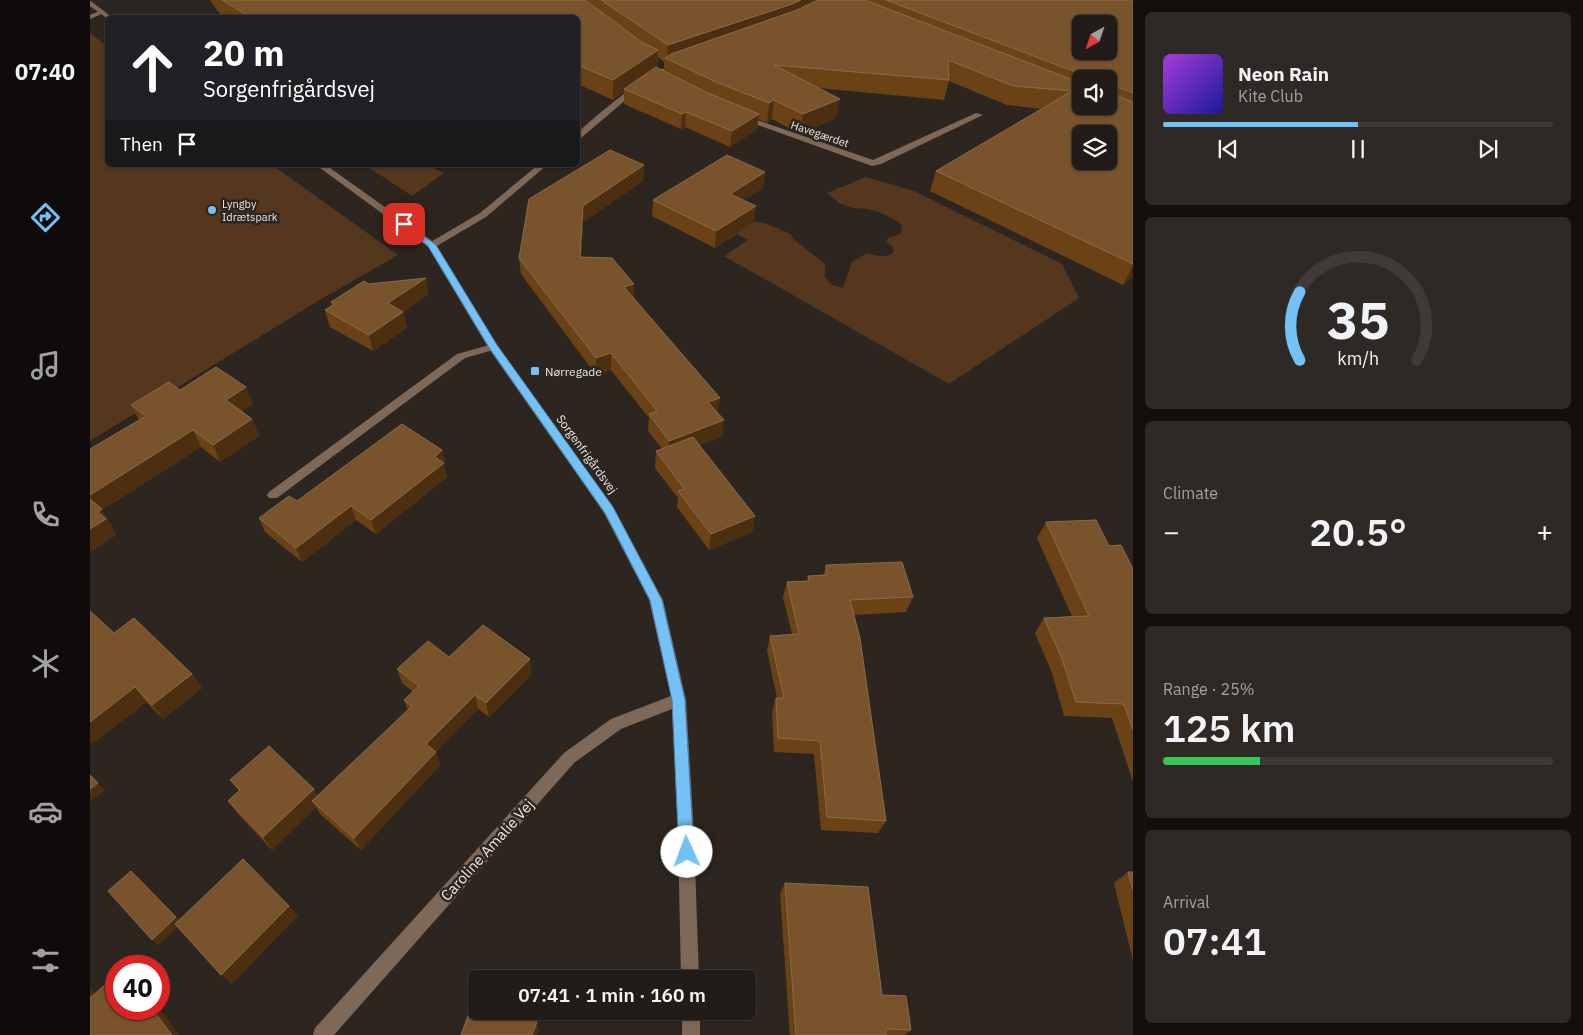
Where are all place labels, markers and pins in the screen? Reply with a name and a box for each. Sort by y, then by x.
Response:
place label: Lyngby Idrætspark [222,197,278,224]
pin [383,203,425,245]
marker: Lyngby Idrætspark [206,204,218,216]
place label: Nørregade [545,364,602,379]
marker: Nørregade [529,365,541,377]

